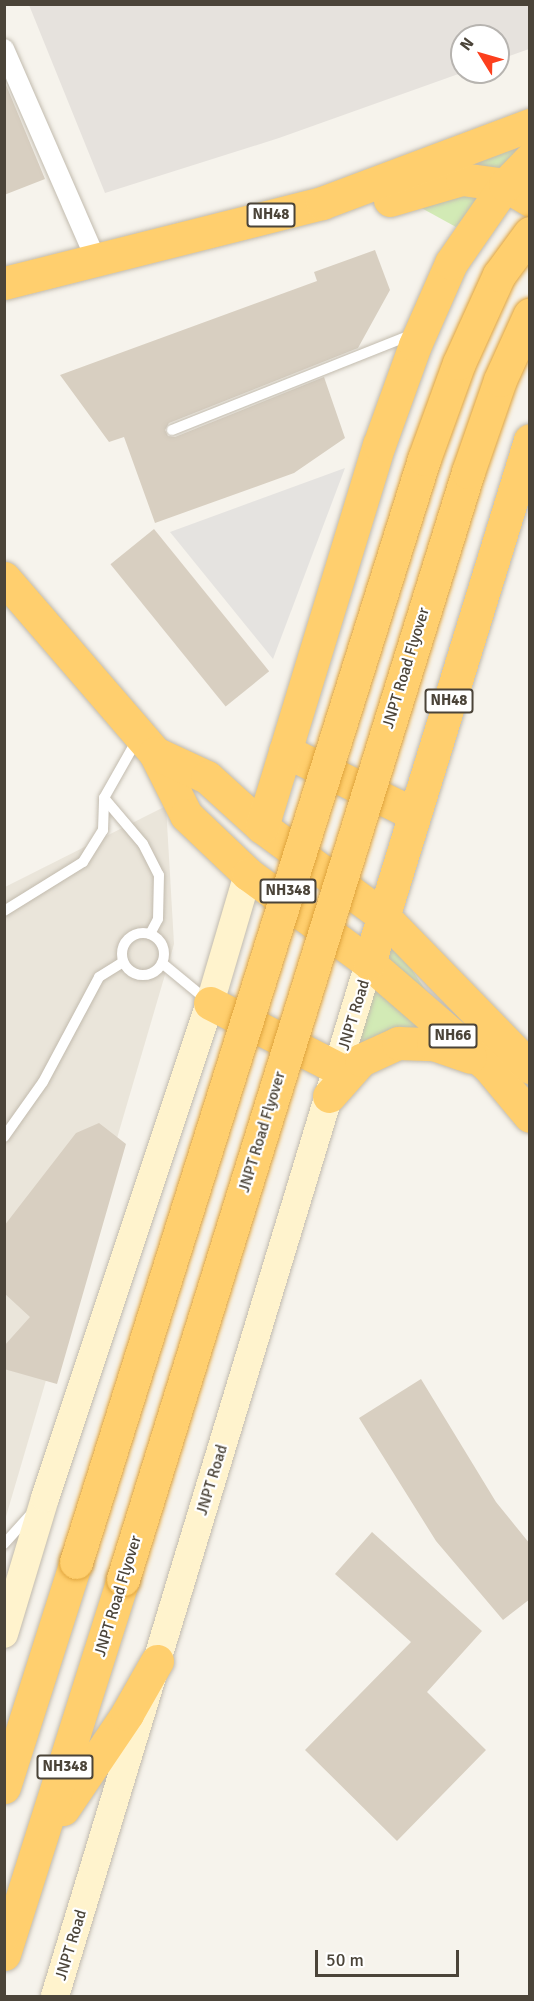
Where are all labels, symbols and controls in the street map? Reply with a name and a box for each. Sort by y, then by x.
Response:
north arrow [450,24,510,84]
text: N [456,34,479,55]
road number: NH48 [246,203,296,227]
street label: JNPT Road Flyover [378,605,434,731]
road number: NH48 [424,689,474,713]
road number: NH348 [258,879,318,903]
street label: JNPT Road [334,977,374,1053]
road number: NH66 [428,1024,478,1048]
street label: JNPT Road Flyover [234,1069,290,1195]
street label: JNPT Road [192,1442,232,1518]
street label: JNPT Road Flyover [90,1533,146,1659]
road number: NH348 [35,1755,95,1779]
street label: JNPT Road [51,1907,91,1983]
scale bar [318,1938,462,1976]
text: 50 m [326,1949,364,1971]

